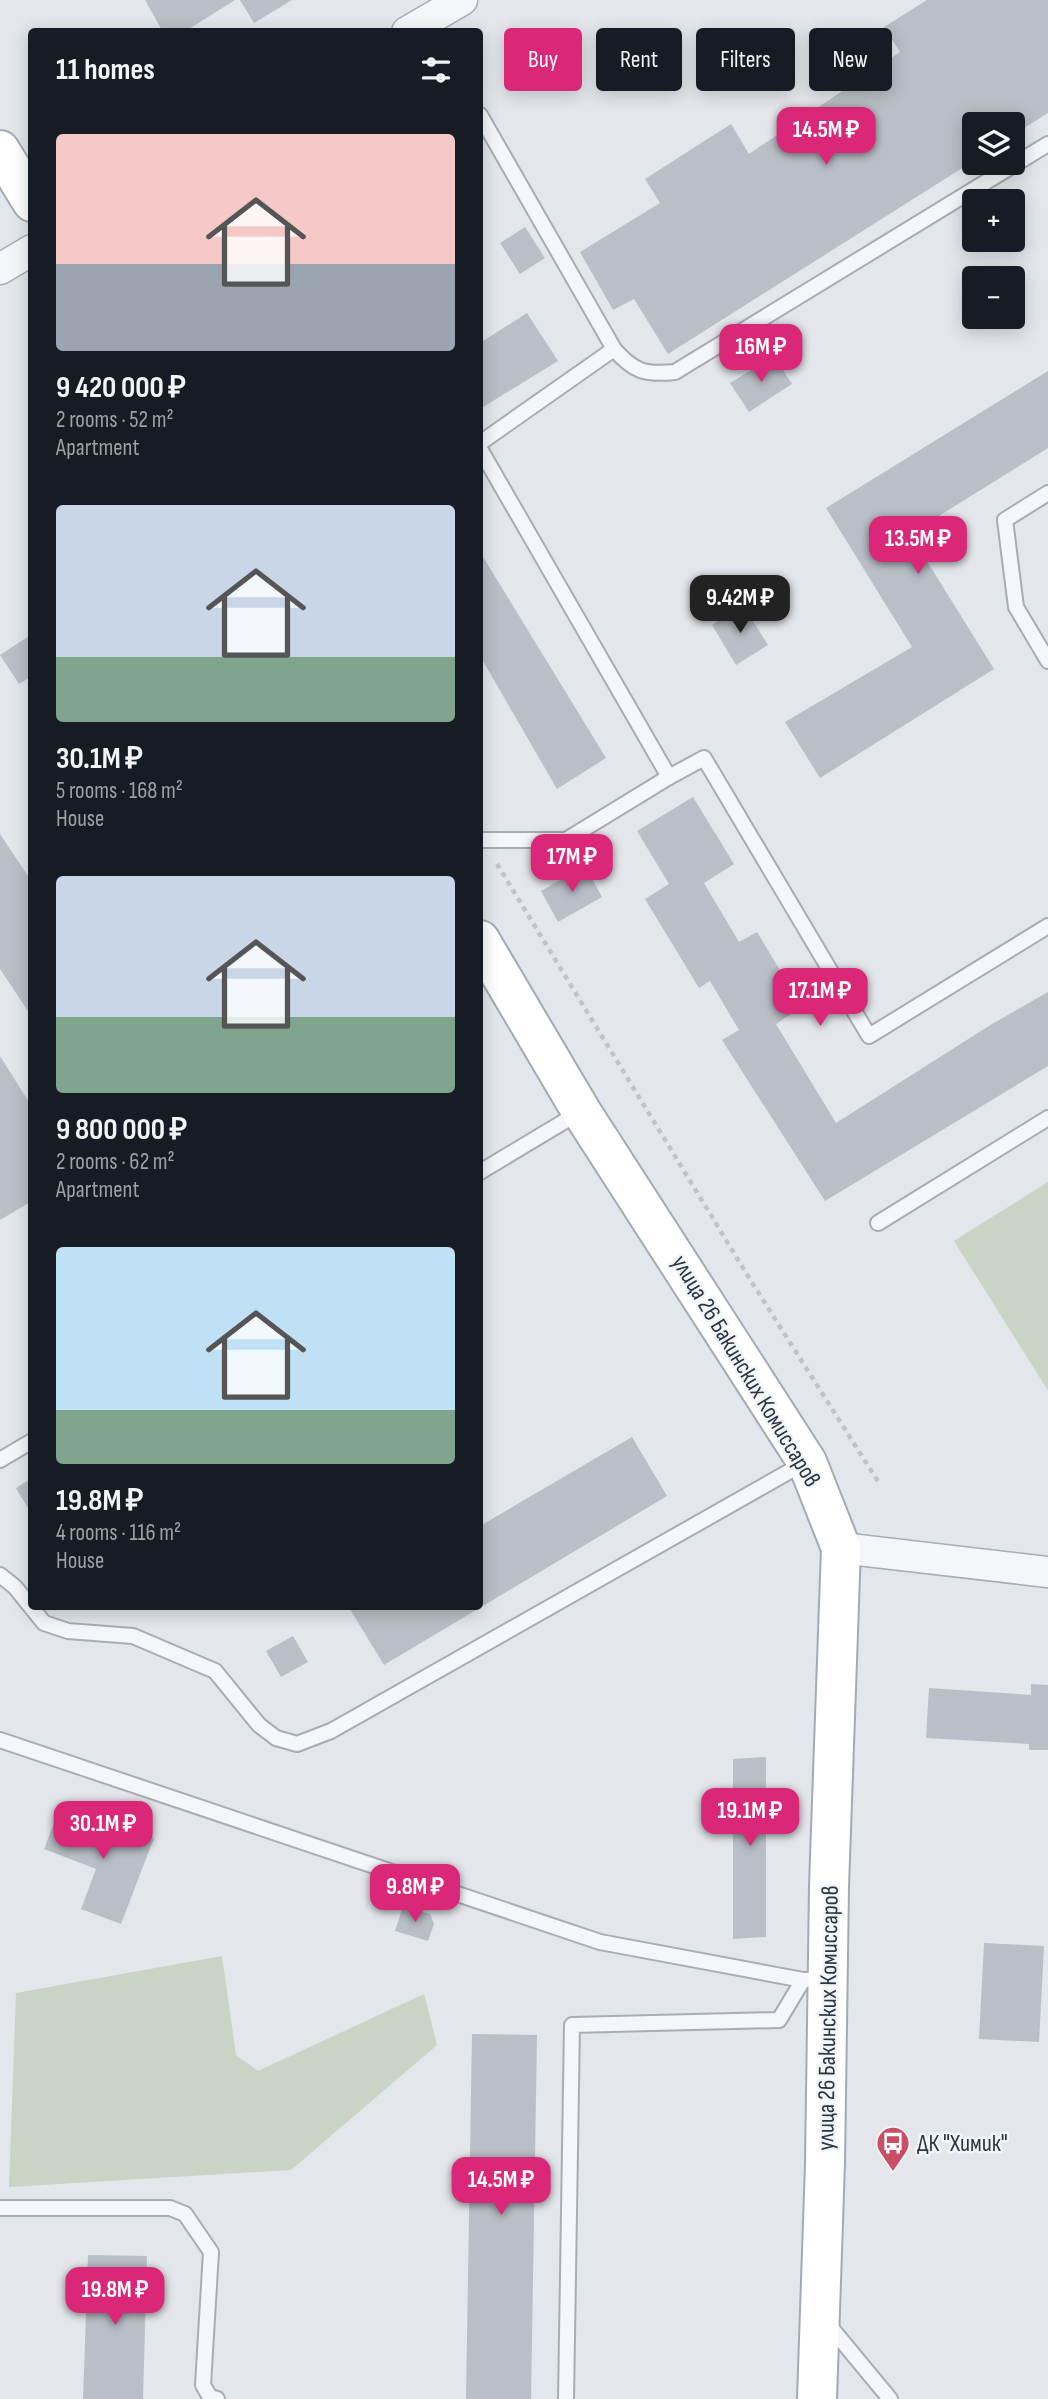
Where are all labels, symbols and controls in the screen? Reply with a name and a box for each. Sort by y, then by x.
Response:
chip: Buy [504,28,582,91]
chip: Rent [596,28,682,91]
chip: Filters [696,28,795,91]
chip: New [809,28,892,91]
icon: filters [417,51,455,89]
text: 11 homes [56,52,155,88]
pin: 14.5M ₽ [761,108,891,167]
map controls [962,112,1025,329]
button: layers [962,112,1025,175]
text: 14.5M ₽ [793,116,859,144]
icon: home [193,179,319,305]
button: + [962,189,1025,252]
button: − [962,266,1025,329]
pin: 16M ₽ [712,324,810,384]
text: 16M ₽ [735,333,787,361]
text: 9 420 000 ₽ [56,370,186,406]
text: 2 rooms · 52 m² [56,406,174,434]
text: Apartment [56,434,140,462]
pin: 13.5M ₽ [853,516,983,576]
text: 13.5M ₽ [885,525,951,553]
icon: home [193,550,319,676]
pin: 9.42M ₽ [675,576,805,635]
text: 9.42M ₽ [706,584,774,612]
text: 30.1M ₽ [56,741,143,777]
text: 5 rooms · 168 m² [56,777,183,805]
text: House [56,805,104,833]
pin: 17M ₽ [523,834,621,894]
text: 17M ₽ [547,843,597,871]
icon: home [193,921,319,1047]
pin: 17.1M ₽ [755,968,885,1028]
text: 17.1M ₽ [789,977,851,1005]
text: 9 800 000 ₽ [56,1112,187,1148]
text: 2 rooms · 62 m² [56,1148,175,1176]
text: Apartment [56,1176,140,1204]
street label: улица 26 Бакинских Комиссаров [665,1250,827,1492]
icon: home [193,1292,319,1418]
text: 19.8M ₽ [56,1483,144,1519]
text: 4 rooms · 116 m² [56,1519,181,1547]
text: House [56,1547,104,1575]
pin: 19.1M ₽ [685,1788,815,1848]
text: 19.1M ₽ [717,1797,783,1825]
pin: 30.1M ₽ [38,1801,168,1861]
text: 30.1M ₽ [70,1810,136,1838]
pin: 9.8M ₽ [358,1864,472,1924]
text: 9.8M ₽ [386,1873,444,1901]
street label: улица 26 Бакинских Комиссаров [811,1885,845,2151]
bus stop icon: ДК "Химик" [874,2124,912,2173]
place label: ДК "Химик" [917,2129,1008,2158]
pin: 14.5M ₽ [436,2158,566,2217]
text: 14.5M ₽ [468,2166,534,2194]
pin: 19.8M ₽ [50,2268,180,2327]
text: 19.8M ₽ [81,2276,149,2304]

